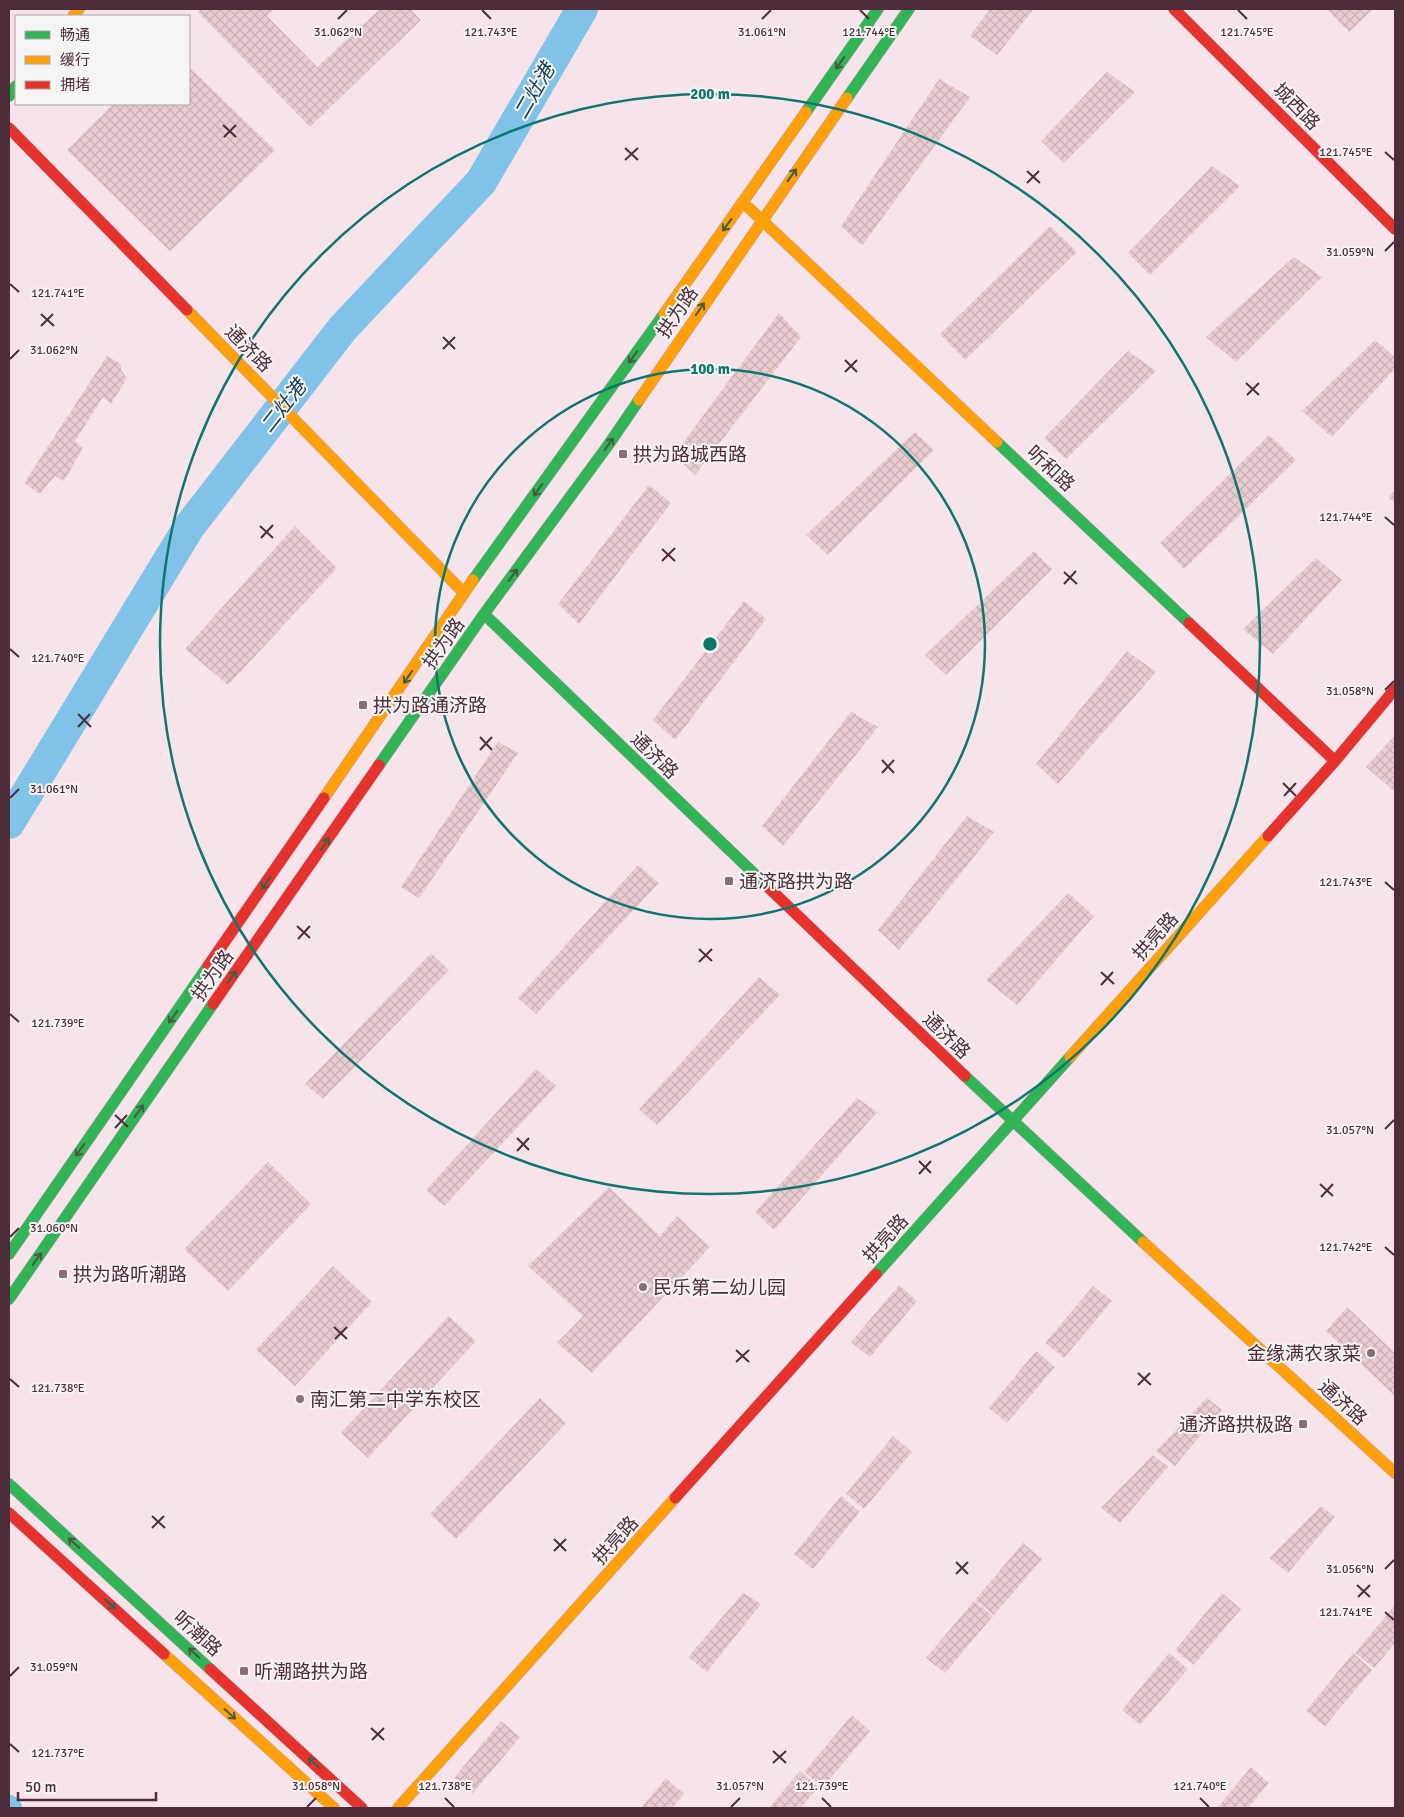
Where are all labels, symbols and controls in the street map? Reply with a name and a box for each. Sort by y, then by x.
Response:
legend [15,15,190,105]
text: 31.062°N [314,25,362,40]
text: 121.743°E [464,25,518,40]
text: 31.061°N [738,25,786,40]
text: 121.744°E [842,25,896,40]
text: 121.745°E [1220,25,1274,40]
text: 畅通 [60,26,90,44]
text: 缓行 [60,51,90,69]
water label: 二灶港 [509,56,562,123]
one-way arrow [835,56,845,70]
text: 拥堵 [60,76,90,94]
street label: 城西路 [1268,78,1325,135]
text: 200 m [690,85,730,103]
text: 121.745°E [1319,145,1373,160]
one-way arrow [787,169,797,183]
one-way arrow [722,218,732,232]
text: 31.059°N [1326,245,1374,260]
street label: 拱为路 [652,282,704,343]
text: 121.741°E [31,286,85,301]
one-way arrow [695,303,705,317]
street label: 通济路 [220,320,277,377]
text: 31.062°N [30,343,78,358]
one-way arrow [627,350,638,364]
text: 100 m [690,360,730,378]
water label: 二灶港 [255,373,314,438]
one-way arrow [604,437,614,451]
street label: 听和路 [1021,441,1079,497]
place label: 拱为路城西路 [633,443,747,467]
marker: 拱为路城西路 [617,448,629,460]
one-way arrow [533,483,543,497]
text: 121.744°E [1319,510,1373,525]
one-way arrow [507,569,518,582]
street label: 拱为路 [418,613,470,674]
centre of rings [701,635,719,653]
text: 121.740°E [31,651,85,666]
one-way arrow [402,670,412,684]
text: 31.058°N [1326,684,1374,699]
place label: 拱为路通济路 [373,694,487,718]
marker: 拱为路通济路 [357,699,369,711]
street label: 通济路 [625,727,683,784]
text: 31.061°N [30,782,78,797]
one-way arrow [320,837,330,851]
place label: 通济路拱为路 [739,870,853,894]
marker: 通济路拱为路 [723,875,735,887]
text: 121.743°E [1319,875,1373,890]
one-way arrow [261,876,271,890]
street label: 拱亮路 [1128,907,1184,966]
street label: 拱为路 [187,945,239,1006]
one-way arrow [227,970,237,984]
street label: 通济路 [917,1007,975,1064]
one-way arrow [168,1010,178,1024]
text: 121.739°E [31,1016,85,1031]
one-way arrow [134,1104,144,1118]
text: 31.057°N [1326,1123,1374,1138]
one-way arrow [75,1143,85,1157]
street label: 拱亮路 [858,1209,914,1268]
text: 31.060°N [30,1221,78,1236]
text: 121.742°E [1319,1240,1373,1255]
one-way arrow [32,1252,42,1266]
place label: 拱为路听潮路 [73,1263,187,1287]
marker: 拱为路听潮路 [57,1268,69,1280]
place label: 民乐第二幼儿园 [653,1276,786,1300]
marker: 民乐第二幼儿园 [637,1281,649,1293]
place label: 金缘满农家菜 [1247,1342,1361,1366]
marker: 金缘满农家菜 [1365,1347,1377,1359]
street label: 通济路 [1313,1375,1372,1431]
text: 121.738°E [31,1381,85,1396]
place label: 南汇第二中学东校区 [310,1388,481,1412]
marker: 南汇第二中学东校区 [294,1393,306,1405]
place label: 通济路拱极路 [1179,1413,1293,1437]
marker: 通济路拱极路 [1297,1418,1309,1430]
street label: 拱亮路 [588,1511,644,1570]
one-way arrow [68,1537,81,1549]
text: 31.056°N [1326,1562,1374,1577]
one-way arrow [103,1599,116,1610]
text: 121.741°E [1319,1605,1373,1620]
street label: 听潮路 [168,1606,227,1662]
one-way arrow [188,1647,201,1659]
text: 31.059°N [30,1660,78,1675]
place label: 听潮路拱为路 [254,1660,368,1684]
marker: 听潮路拱为路 [238,1665,250,1677]
one-way arrow [223,1708,236,1720]
text: 121.737°E [31,1746,85,1761]
one-way arrow [307,1757,320,1769]
scale bar [18,1770,155,1802]
text: 50 m [25,1778,56,1796]
text: 31.058°N [292,1779,340,1794]
text: 121.738°E [418,1779,472,1794]
text: 31.057°N [716,1779,764,1794]
text: 121.739°E [795,1779,849,1794]
text: 121.740°E [1173,1779,1227,1794]

